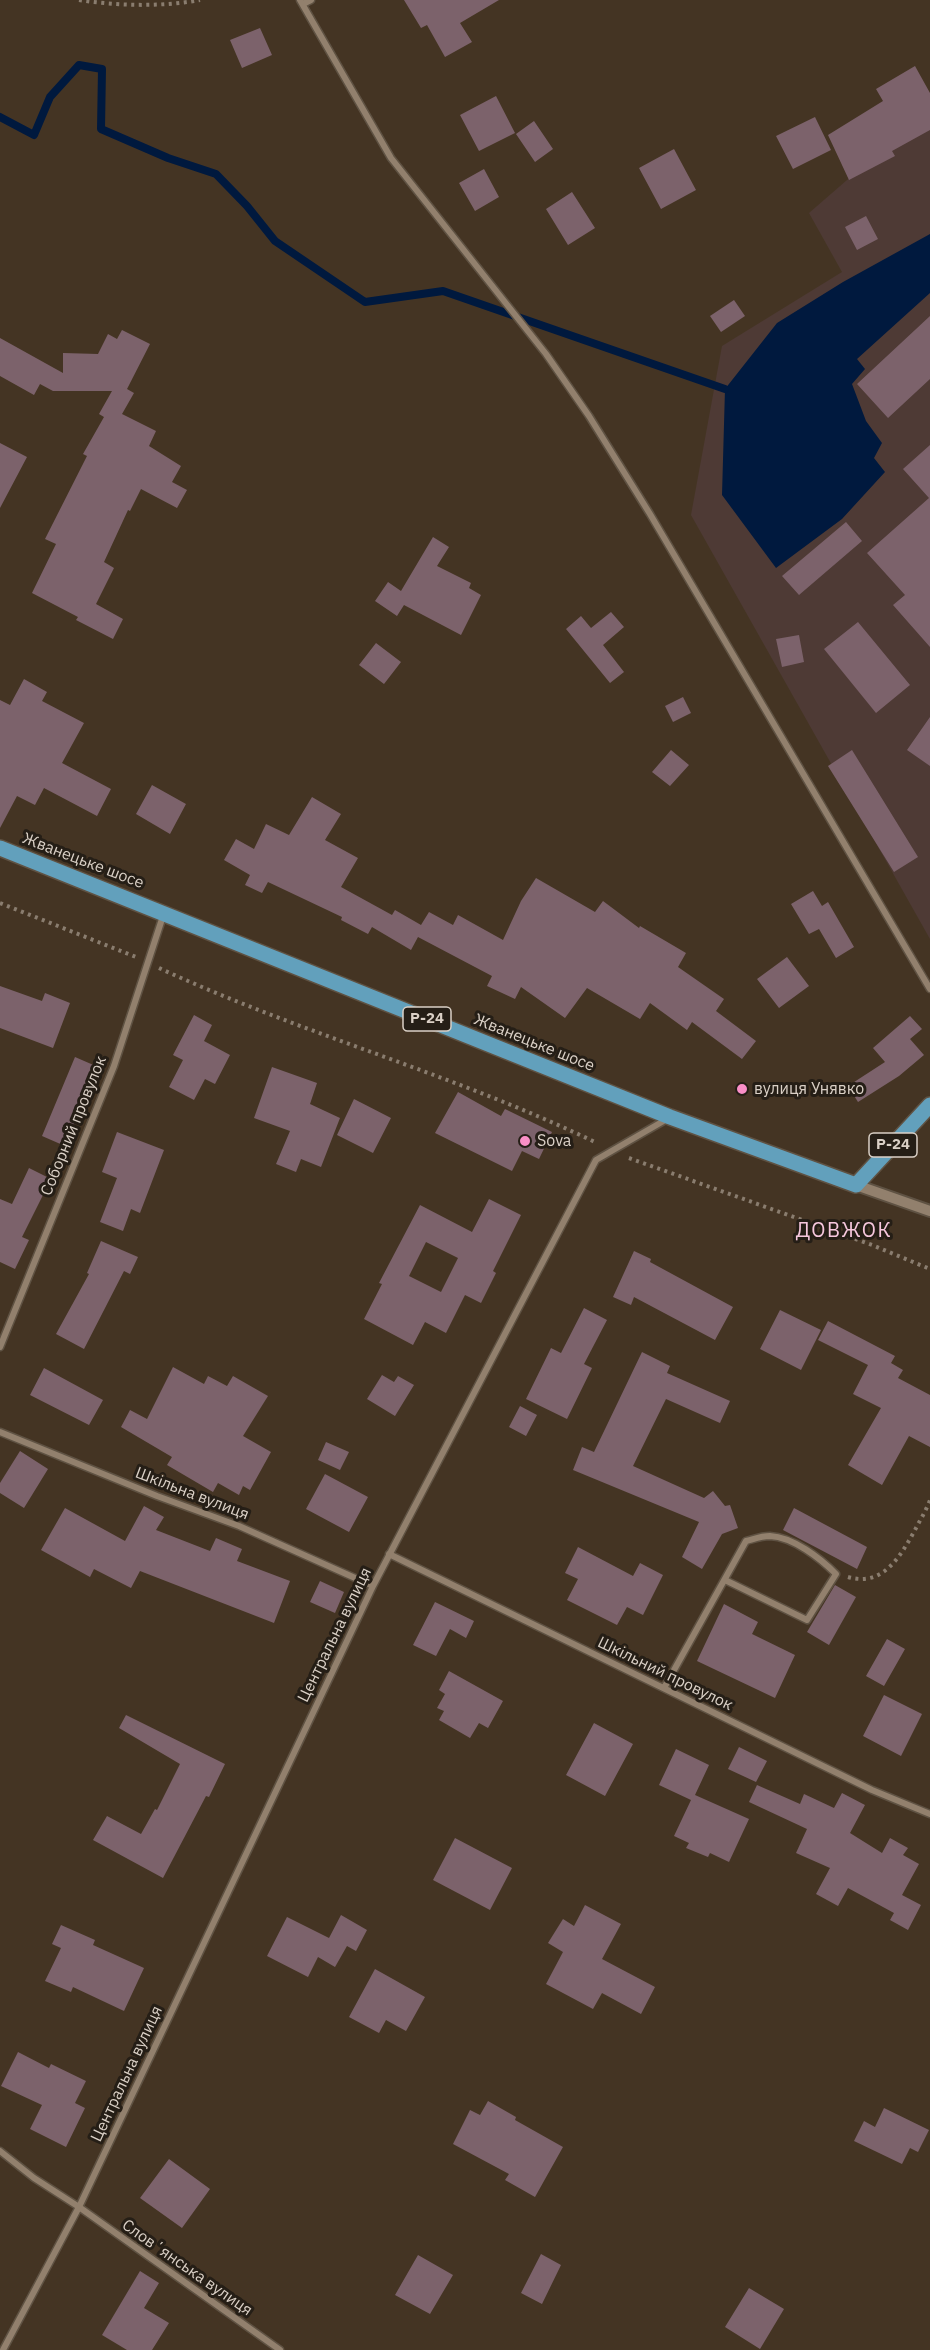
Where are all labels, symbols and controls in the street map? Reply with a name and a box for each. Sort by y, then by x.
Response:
street label: Жванецьке шосе [20,829,146,893]
road number: Р-24 [403,1007,451,1031]
street label: Жванецьке шосе [471,1010,597,1076]
street label: Соборний провулок [37,1053,111,1199]
place label: вулиця Унявко [754,1079,864,1099]
marker: вулиця Унявко [735,1082,749,1096]
place label: Sova [537,1131,571,1151]
road number: Р-24 [869,1133,917,1157]
marker: Sova [518,1134,532,1148]
district label: ДОВЖОК [796,1219,892,1243]
street label: Шкільна вулиця [132,1463,252,1525]
street label: Центральна вулиця [294,1564,376,1706]
street label: Шкільний провулок [594,1633,736,1715]
street label: Центральна вулиця [87,2003,167,2145]
street label: Словʼянська вулиця [118,2216,256,2320]

